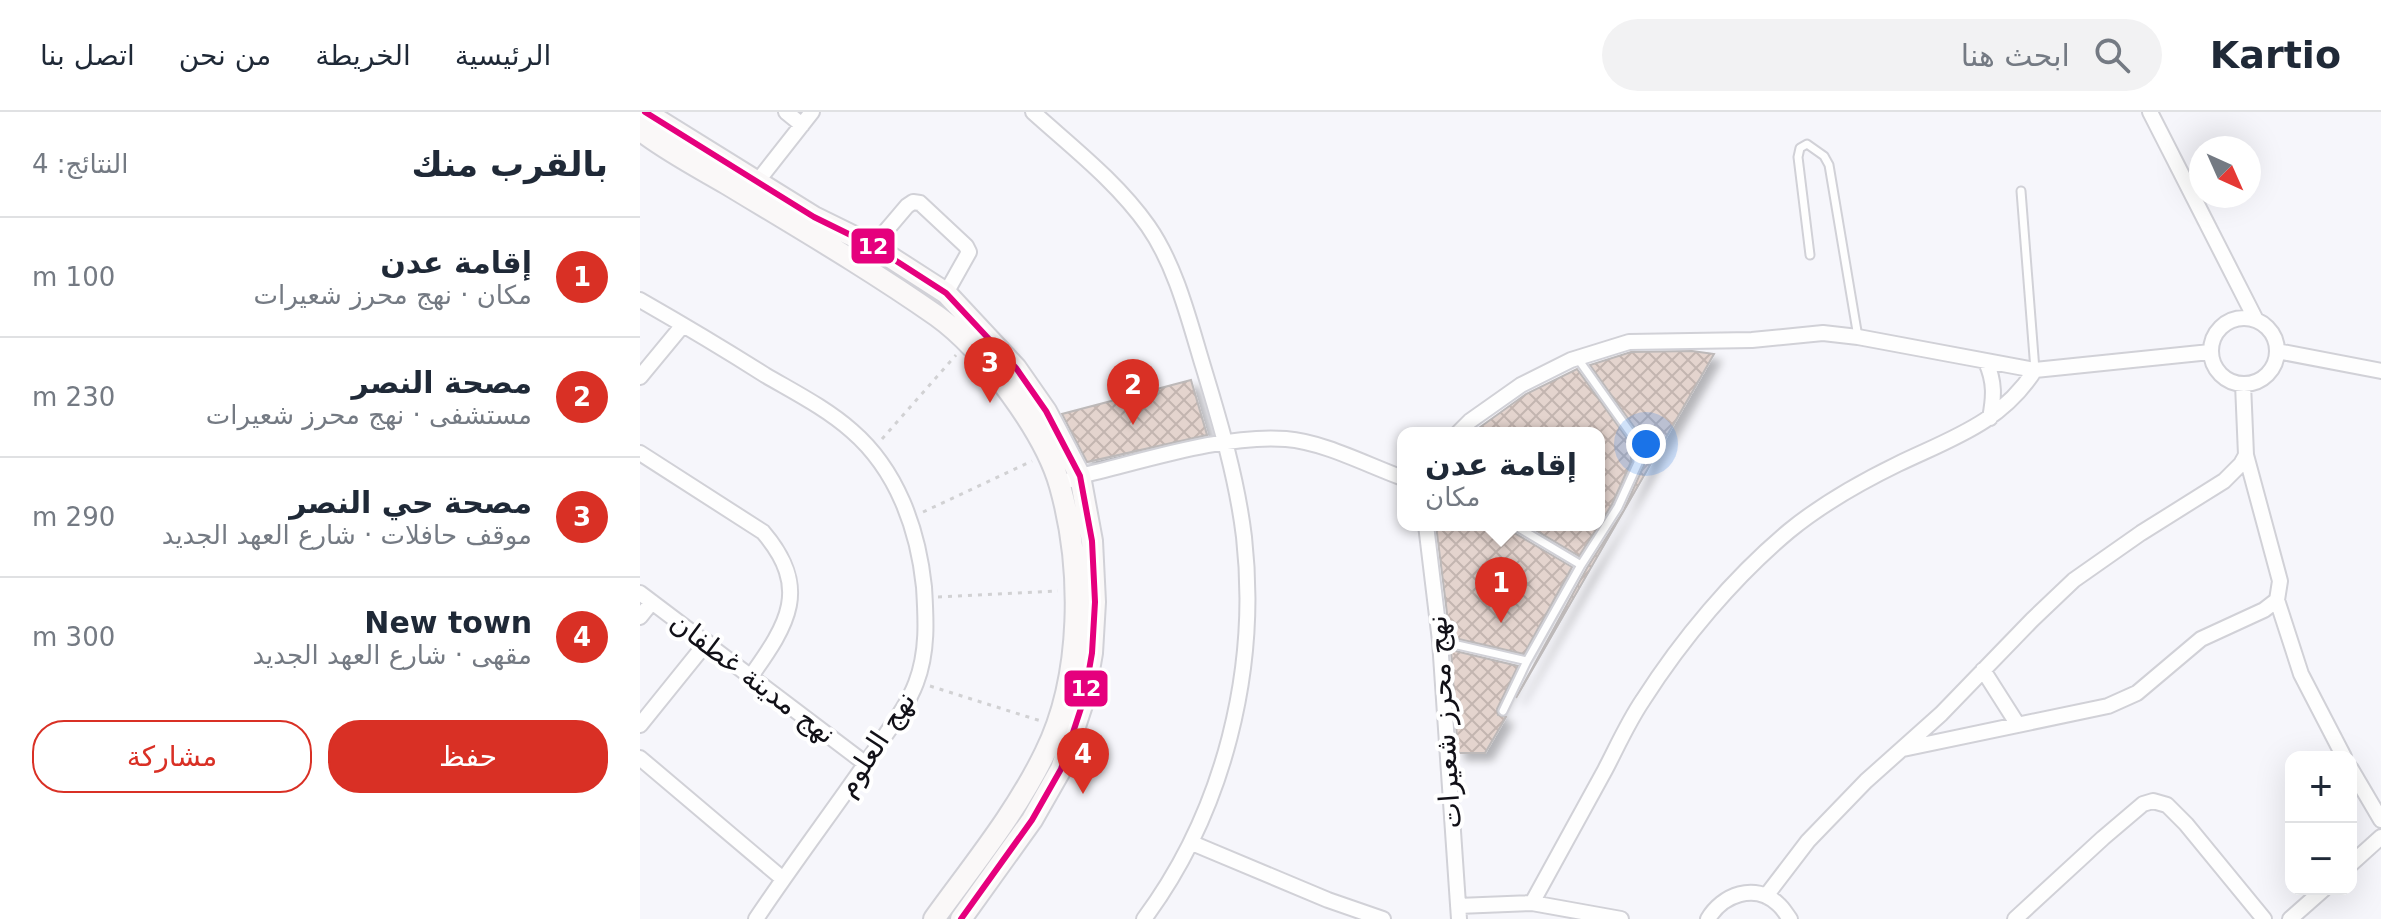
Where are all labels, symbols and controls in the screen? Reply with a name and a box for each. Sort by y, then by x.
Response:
search box [1602,19,2162,91]
icon: search [2090,33,2134,77]
text: Kartio [2210,33,2341,77]
text: ابحث هنا [1961,38,2070,73]
text: اتصل بنا [40,39,135,72]
text: من نحن [179,39,271,72]
text: الخريطة [315,39,411,72]
text: الرئيسية [455,39,551,72]
north arrow [2189,136,2261,208]
text: بالقرب منك [411,144,608,184]
text: النتائج: 4 [32,149,128,179]
line badge: 12 [850,227,896,265]
text: 12 [858,234,888,259]
text: إقامة عدن [380,245,532,280]
text: 100 m [32,262,115,292]
text: 1 [573,262,591,292]
text: مكان · نهج محرز شعيرات [254,280,532,310]
pin: 3 [964,337,1016,403]
pin: 2 [1107,359,1159,425]
text: مصحة النصر [352,365,532,400]
text: 230 m [32,382,115,412]
text: 2 [573,382,591,412]
text: مستشفى · نهج محرز شعيرات [206,400,532,430]
your location [1626,424,1666,464]
popup [1397,427,1605,531]
text: إقامة عدن [1425,447,1577,482]
text: مكان [1425,482,1480,512]
text: مصحة حي النصر [289,485,532,520]
text: 290 m [32,502,115,532]
text: 3 [573,502,591,532]
text: موقف حافلات · شارع العهد الجديد [162,520,532,550]
pin: 1 [1475,557,1527,623]
text: New town [364,605,532,640]
street label: نهج مدينة غطفان [664,605,842,751]
street label: نهج محرز شعيرات [1420,614,1468,830]
text: 300 m [32,622,115,652]
text: 4 [573,622,591,652]
text: مقهى · شارع العهد الجديد [252,640,532,670]
line badge: 12 [1063,669,1109,708]
text: 12 [1071,676,1101,701]
street label: نهج العلوم [830,685,922,803]
button: مشاركة [32,720,312,793]
button: حفظ [328,720,608,793]
pin: 4 [1057,728,1109,794]
map controls [2285,751,2357,895]
button: + [2285,751,2357,823]
button: − [2285,823,2357,895]

